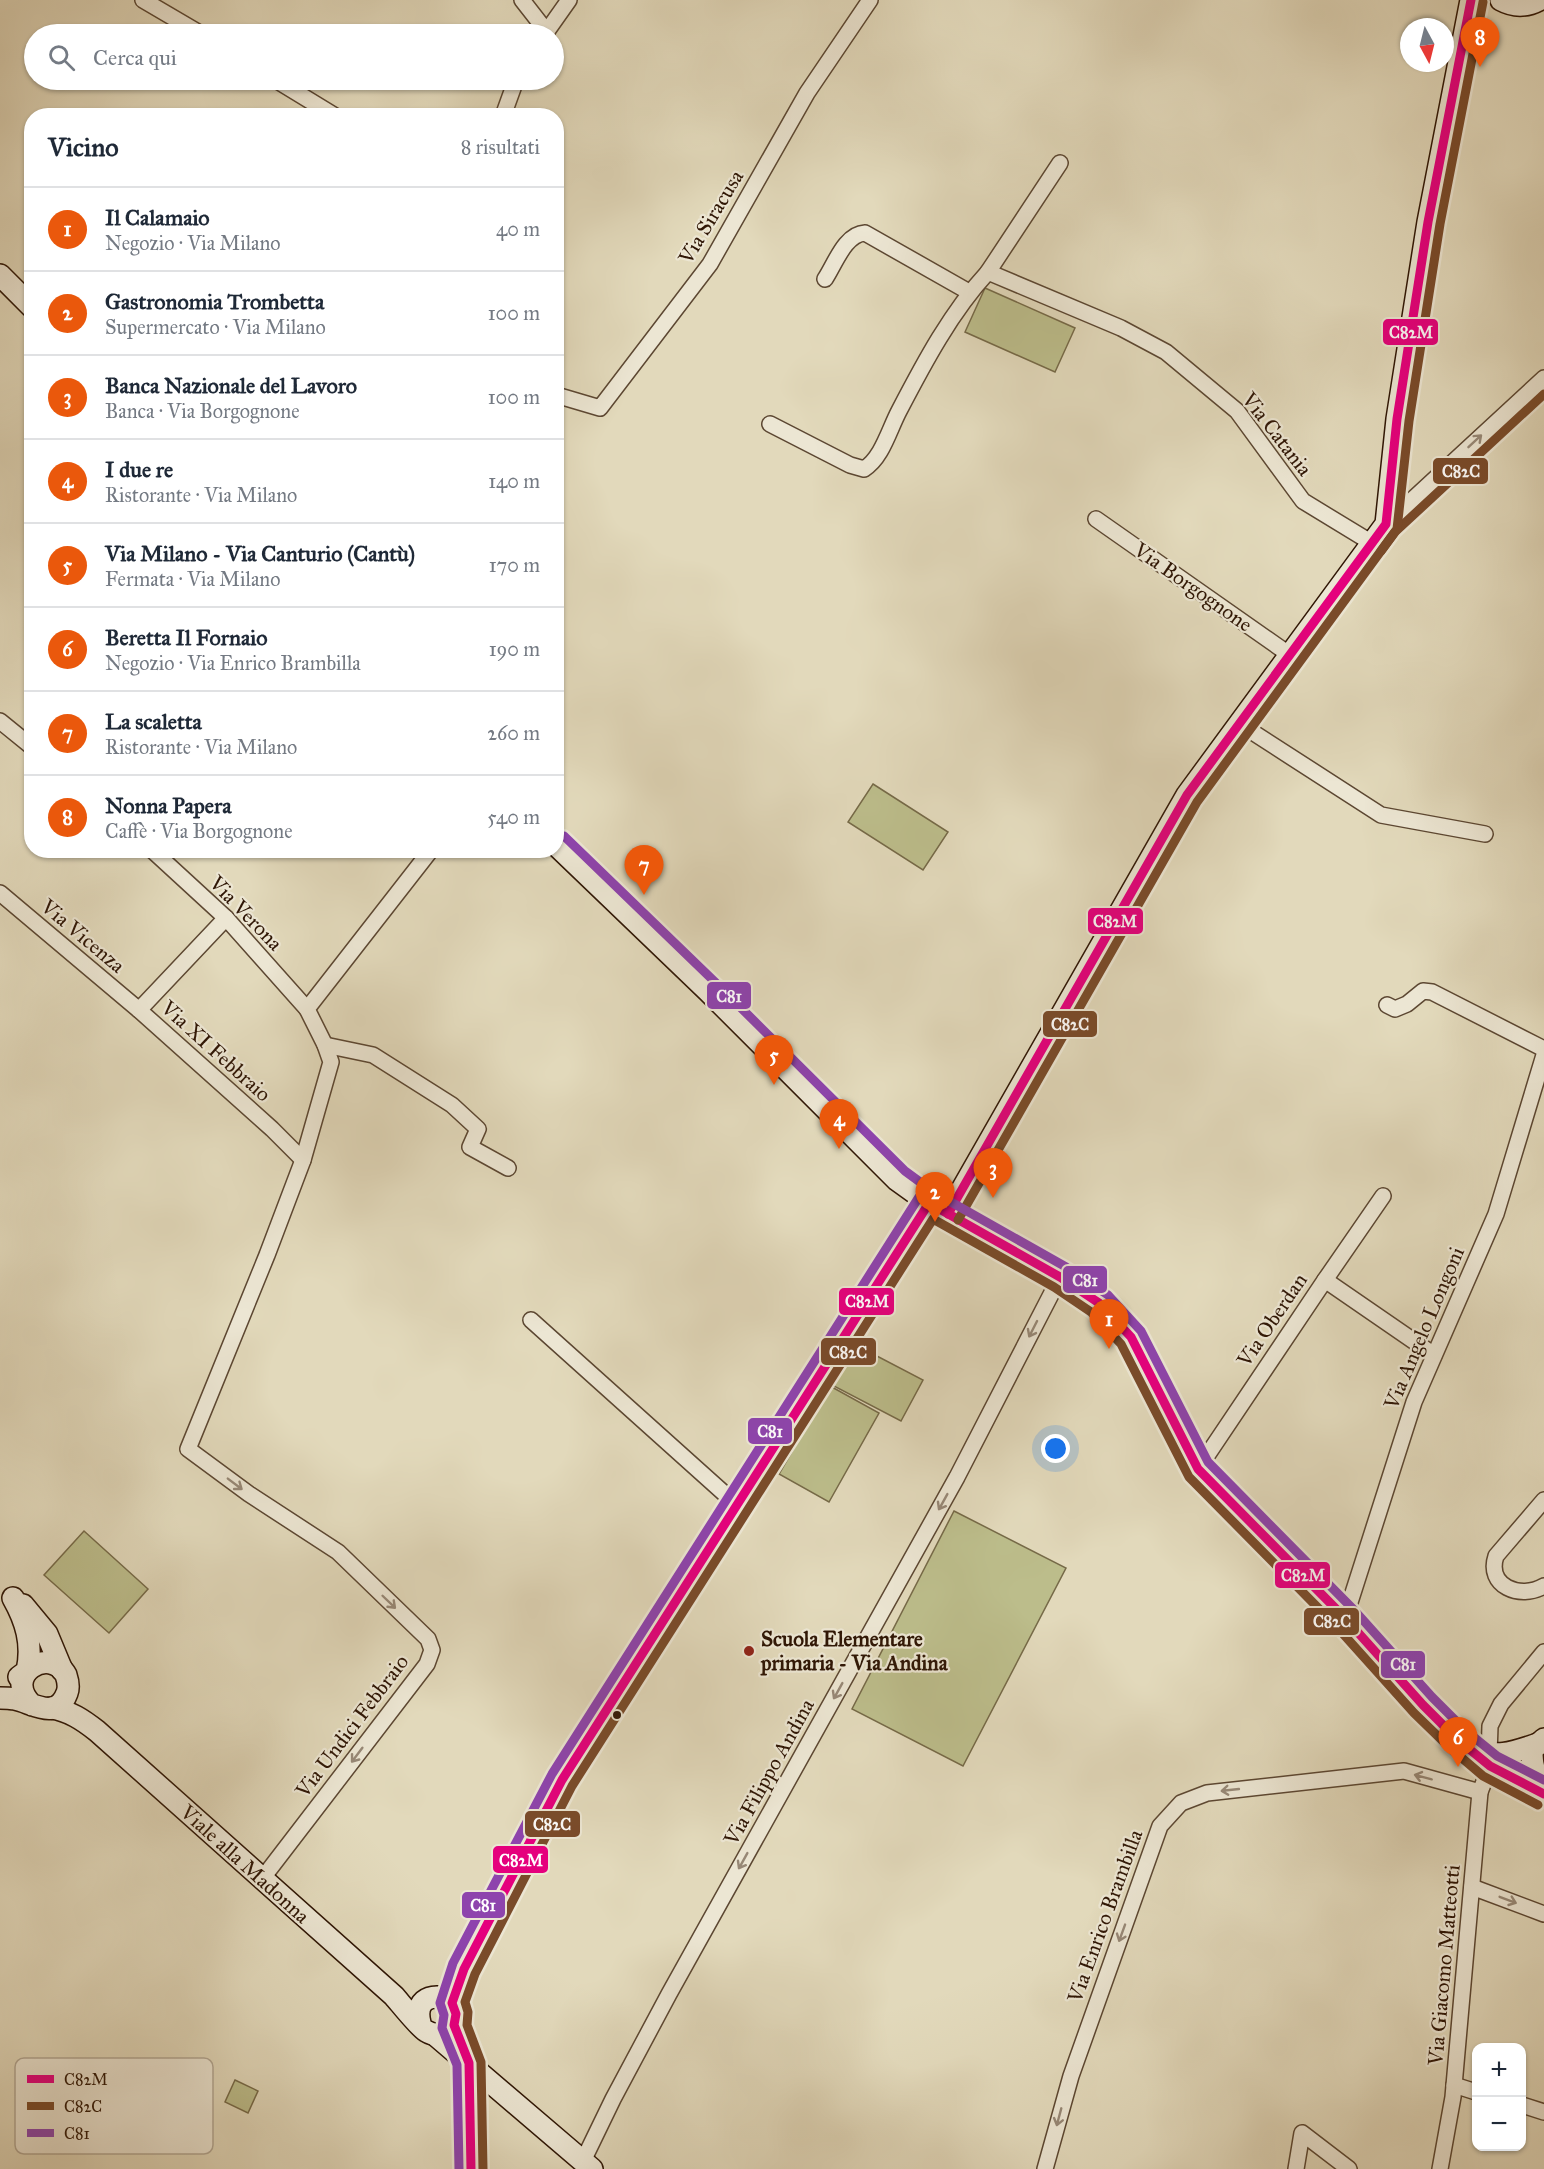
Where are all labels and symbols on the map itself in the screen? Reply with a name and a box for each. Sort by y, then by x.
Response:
pin: 8 [1460,17,1500,67]
north arrow [1400,18,1454,72]
street label: Via Siracusa [672,165,749,270]
line badge: C82M [1382,318,1439,346]
text: C82M [1389,323,1433,342]
street label: Via Catania [1236,386,1318,481]
one-way arrow [1468,434,1483,449]
line badge: C82C [1432,457,1489,485]
text: C82C [1442,462,1480,481]
street label: Via Borgognone [1128,536,1257,638]
pin: 7 [624,846,664,895]
street label: Via Verona [203,869,288,956]
street label: Via Vicenza [35,893,130,979]
line badge: C82M [1087,907,1144,935]
text: C82M [1093,912,1137,931]
line badge: C81 [706,981,752,1010]
text: C81 [716,987,743,1006]
street label: Via XI Febbraio [155,994,277,1107]
line badge: C82C [1042,1010,1098,1038]
text: C82C [1051,1015,1089,1034]
pin: 5 [754,1036,794,1085]
pin: 4 [820,1100,858,1149]
pin: 3 [974,1148,1012,1198]
pin: 2 [916,1172,954,1222]
street label: Via Angelo Longoni [1378,1243,1470,1414]
line badge: C81 [1062,1265,1108,1294]
street label: Via Oberdan [1231,1268,1313,1373]
text: C81 [1072,1271,1099,1290]
line badge: C82M [838,1287,895,1316]
text: C82M [845,1292,889,1311]
pin: 1 [1090,1300,1128,1349]
one-way arrow [1027,1320,1038,1338]
line badge: C82C [820,1337,877,1366]
text: C82C [829,1343,867,1362]
line badge: C81 [747,1417,793,1445]
text: C81 [757,1422,784,1441]
your location [1041,1434,1070,1463]
one-way arrow [227,1477,243,1490]
one-way arrow [936,1493,948,1510]
line badge: C82M [1274,1561,1331,1589]
text: C82M [1281,1566,1325,1585]
one-way arrow [382,1595,397,1609]
line badge: C82C [1303,1607,1360,1636]
text: C82C [1313,1612,1351,1631]
place label: Scuola Elementare primaria - Via Andina [760,1626,949,1676]
marker: Scuola Elementare primaria - Via Andina [742,1644,756,1658]
street label: Via Undici Febbraio [289,1649,414,1803]
line badge: C81 [1380,1650,1426,1679]
text: C81 [1390,1655,1417,1674]
one-way arrow [832,1682,844,1699]
street label: Via Filippo Andina [718,1694,820,1850]
unlabelled marker [611,1709,623,1721]
pin: 6 [1438,1718,1478,1767]
one-way arrow [350,1747,363,1763]
one-way arrow [1414,1770,1433,1782]
one-way arrow [1220,1785,1240,1796]
street label: Viale alla Madonna [174,1798,315,1929]
line badge: C82C [524,1810,581,1838]
text: C82C [533,1815,571,1834]
street label: Via Enrico Brambilla [1061,1826,1148,2007]
line badge: C82M [492,1845,549,1874]
text: C82M [499,1851,543,1870]
one-way arrow [737,1852,749,1869]
street label: Via Giacomo Matteotti [1422,1863,1466,2068]
line badge: C81 [461,1891,506,1919]
one-way arrow [1498,1895,1517,1906]
text: C81 [470,1896,497,1915]
one-way arrow [1115,1923,1126,1941]
legend [15,2058,213,2154]
text: C82M [64,2070,108,2089]
text: C82C [64,2097,102,2116]
one-way arrow [1053,2107,1064,2126]
text: C81 [64,2124,90,2143]

